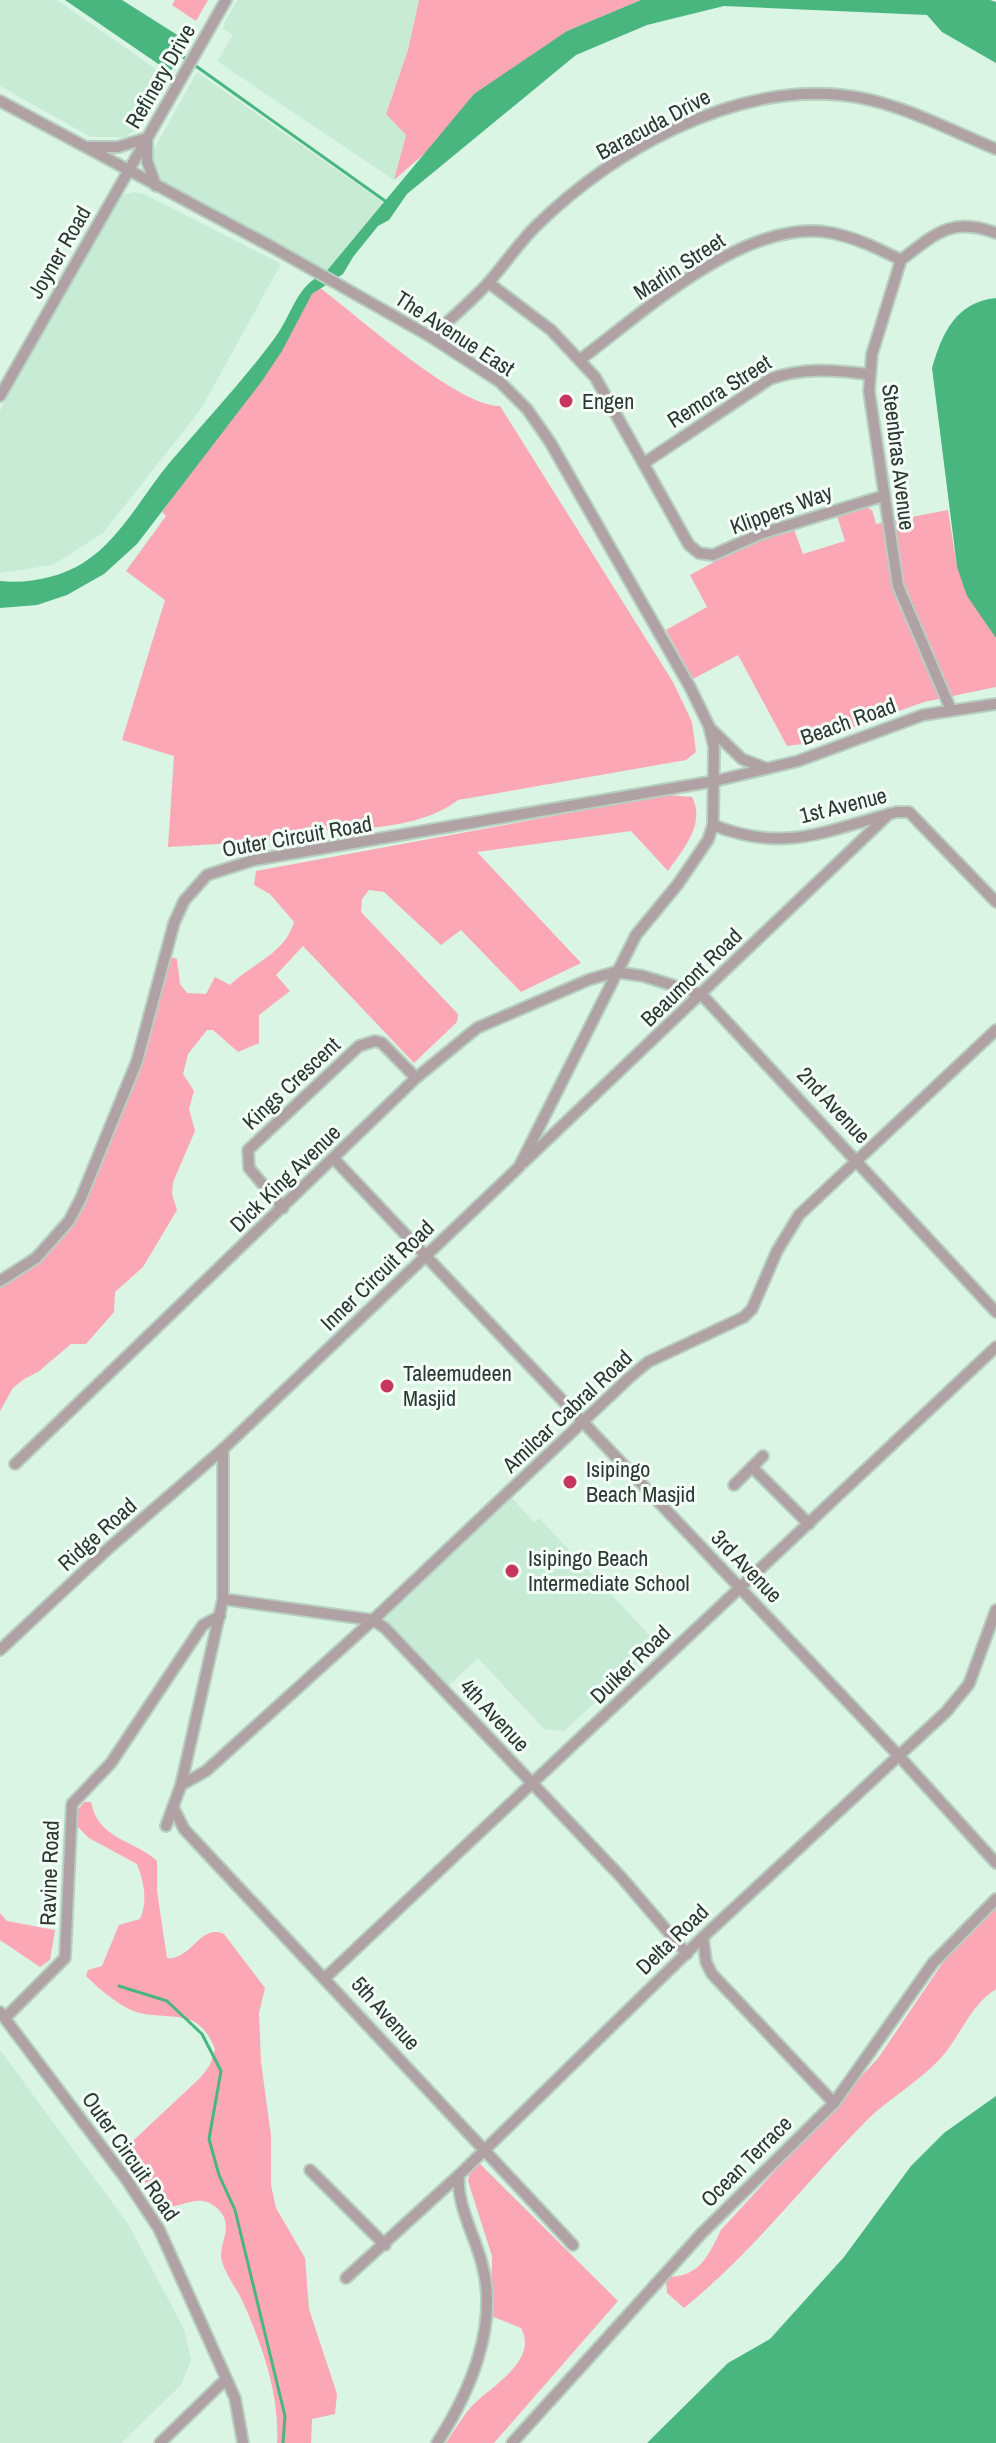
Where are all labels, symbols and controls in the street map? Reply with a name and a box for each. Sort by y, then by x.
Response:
street label: Refinery Drive [118,18,202,134]
street label: Baracuda Drive [591,81,715,167]
street label: Joyner Road [20,200,98,304]
street label: Marlin Street [628,225,730,307]
street label: The Avenue East [389,283,521,383]
street label: Remora Street [661,347,777,435]
street label: Steenbras Avenue [875,382,923,532]
place label: Engen [582,386,634,416]
marker: Engen [557,392,575,410]
street label: Klippers Way [726,477,836,541]
street label: Beach Road [796,690,900,752]
street label: 1st Avenue [796,780,890,830]
street label: Outer Circuit Road [220,808,374,864]
street label: Beaumont Road [634,921,748,1033]
street label: Kings Crescent [236,1030,346,1136]
street label: 2nd Avenue [791,1060,877,1150]
street label: Dick King Avenue [223,1117,347,1239]
street label: Inner Circuit Road [314,1213,440,1337]
street label: Amilcar Cabral Road [495,1343,638,1480]
place label: Taleemudeen Masjid [403,1358,512,1413]
marker: Taleemudeen Masjid [378,1377,396,1395]
place label: Isipingo Beach Masjid [586,1454,695,1509]
marker: Isipingo Beach Masjid [561,1473,579,1491]
street label: Ridge Road [51,1491,143,1577]
street label: 3rd Avenue [705,1523,789,1609]
place label: Isipingo Beach Intermediate School [528,1543,689,1598]
marker: Isipingo Beach Intermediate School [503,1562,521,1580]
street label: Duiker Road [583,1618,677,1710]
street label: 4th Avenue [453,1672,537,1758]
street label: Ravine Road [32,1820,66,1926]
street label: Delta Road [629,1897,715,1981]
street label: 5th Avenue [345,1970,427,2056]
street label: Outer Circuit Road [75,2085,187,2227]
street label: Ocean Terrace [694,2109,798,2213]

